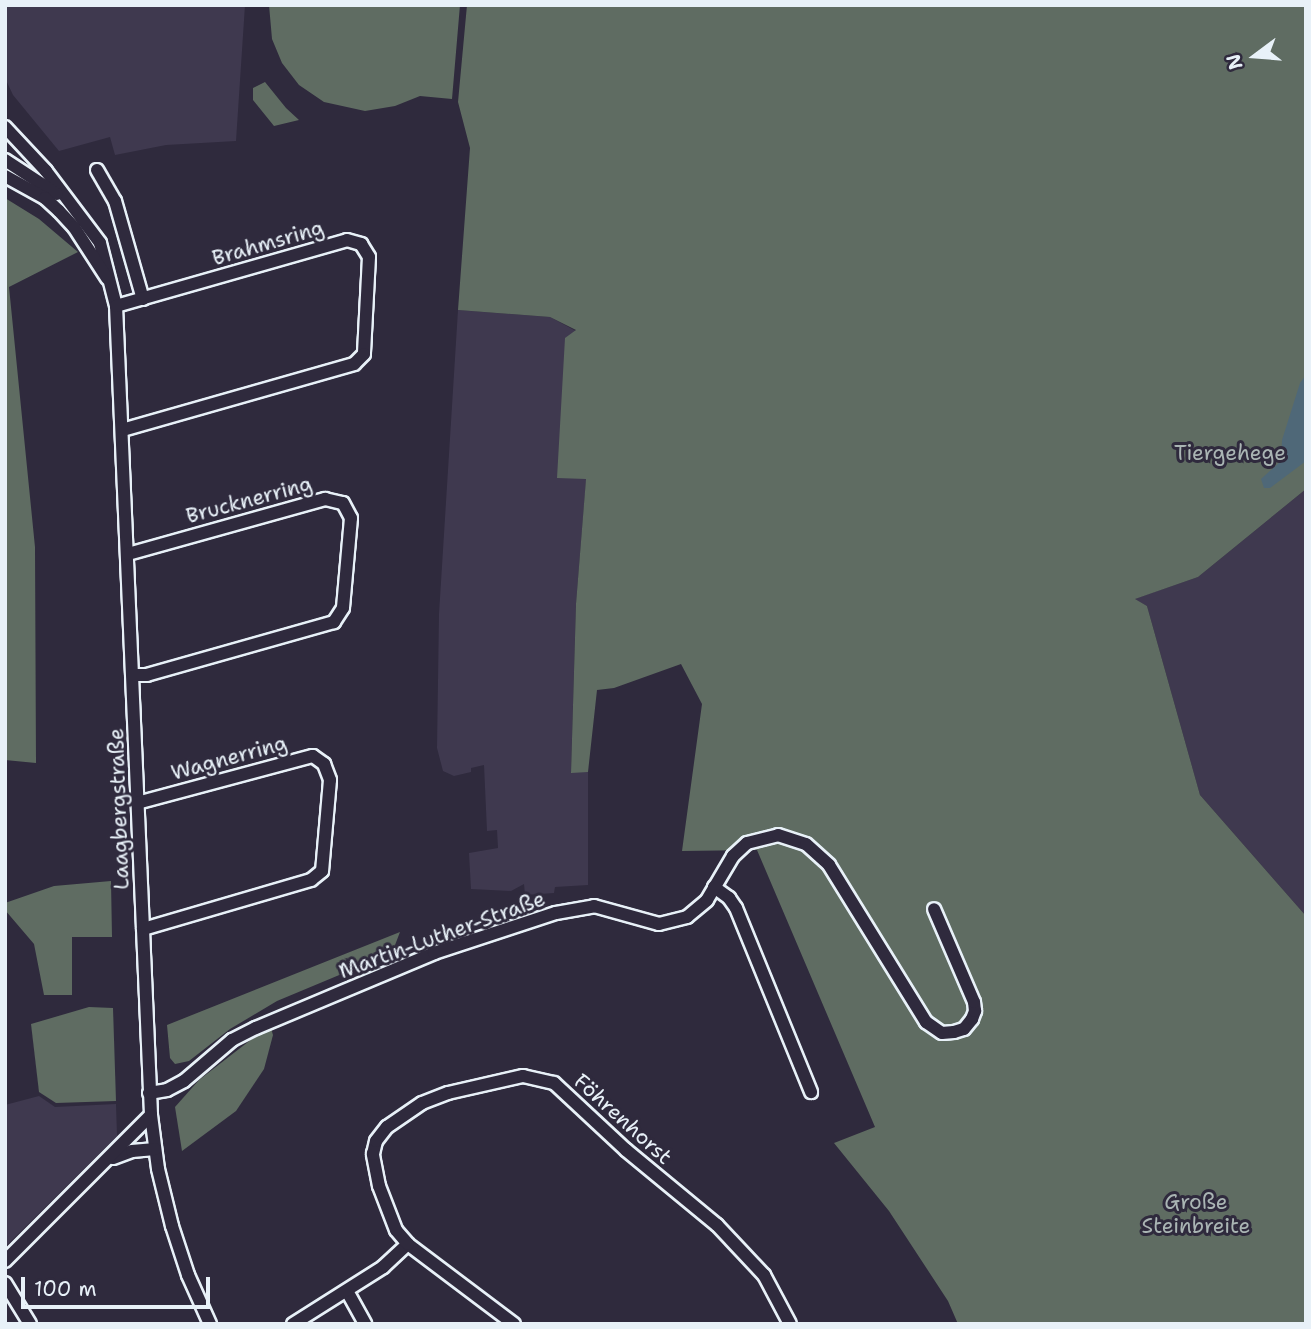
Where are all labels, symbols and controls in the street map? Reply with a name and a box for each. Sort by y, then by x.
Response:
north arrow [1220,21,1290,91]
text: N [1220,51,1248,73]
street label: Brahmsring [209,215,327,271]
park label: Tiergehege [1174,440,1286,466]
street label: Brucknerring [183,471,315,529]
street label: Laagbergstraße [104,728,134,890]
street label: Wagnerring [168,730,290,786]
street label: Martin-Luther-Straße [335,886,549,984]
street label: Föhrenhorst [569,1068,677,1170]
park label: Große Steinbreite [1142,1189,1250,1239]
scale bar [24,1262,214,1306]
text: 100 m [34,1275,97,1303]

